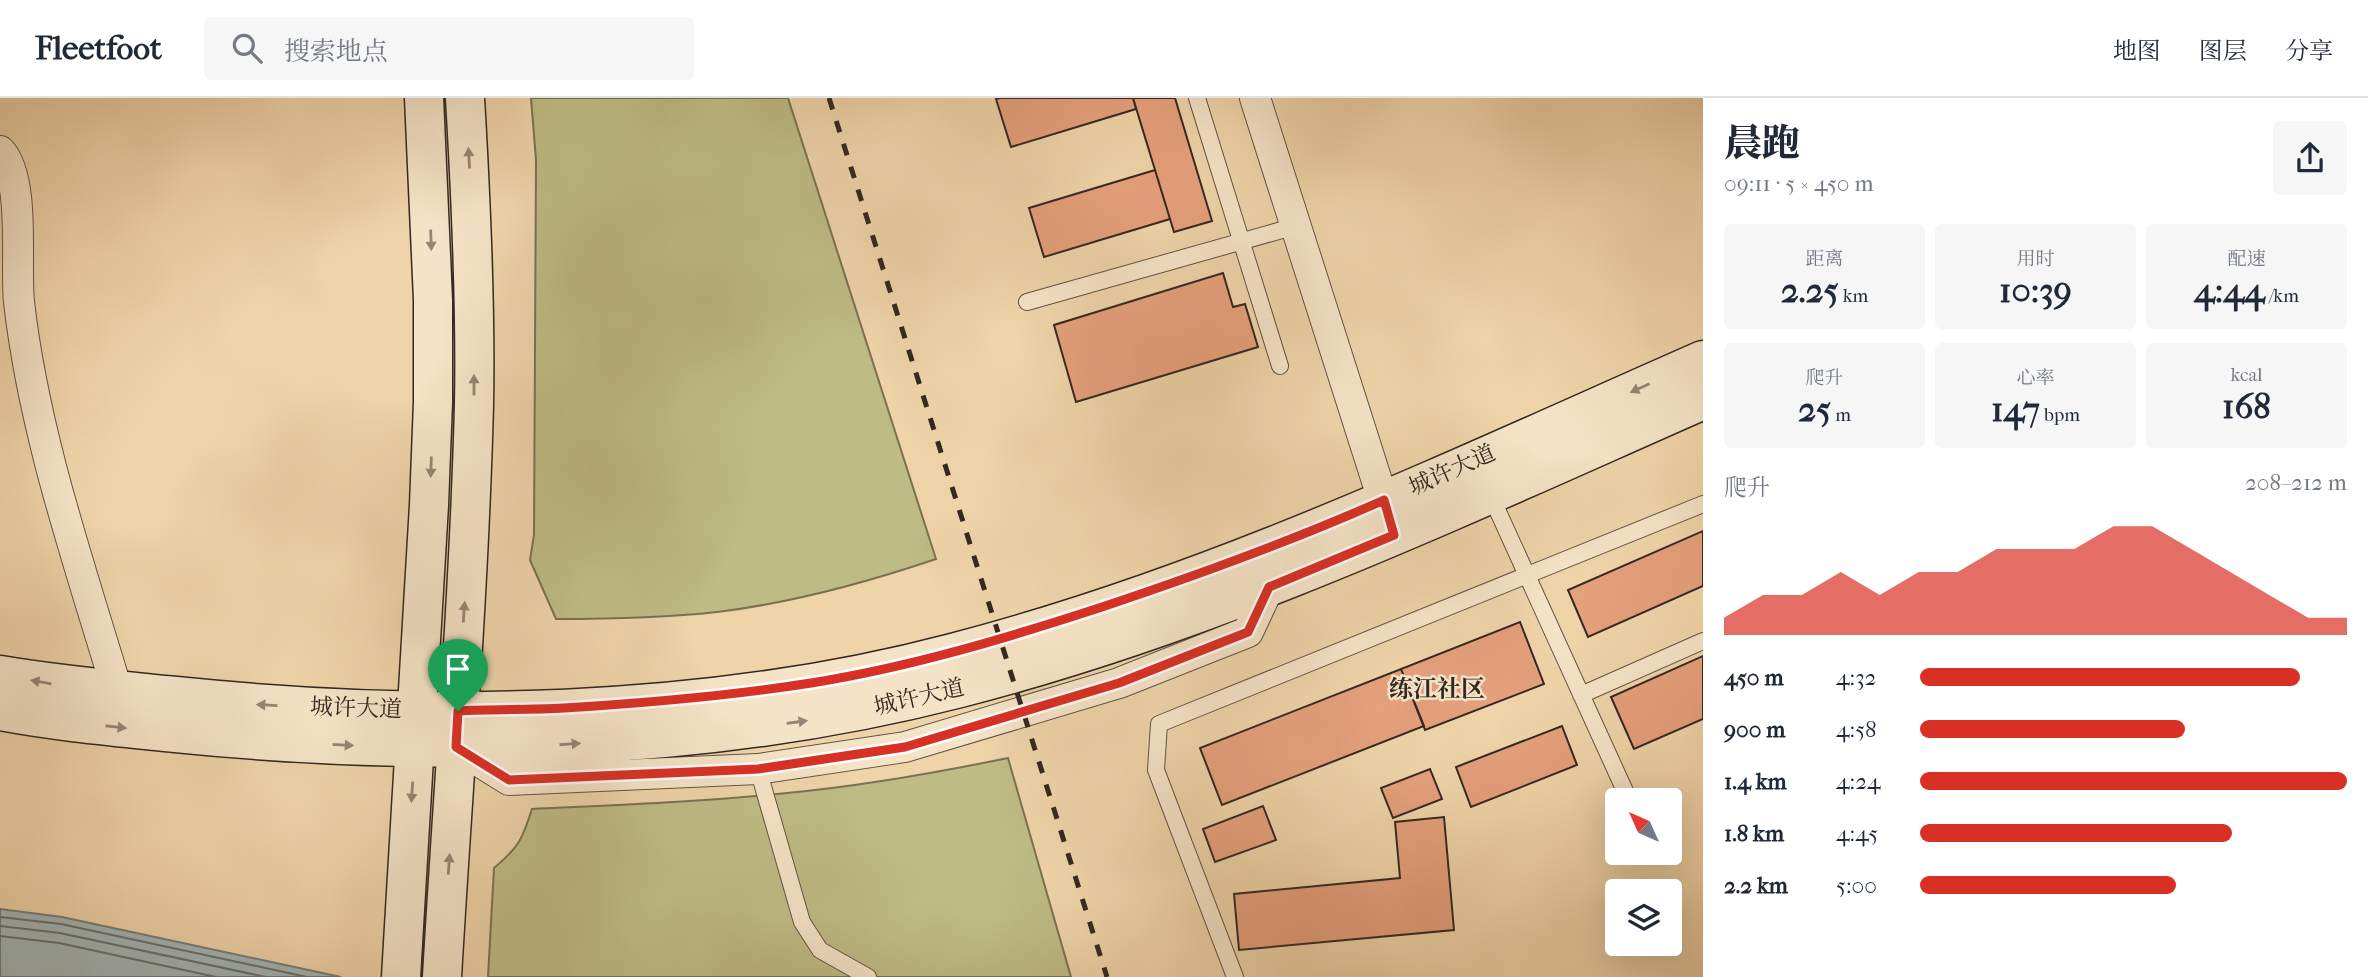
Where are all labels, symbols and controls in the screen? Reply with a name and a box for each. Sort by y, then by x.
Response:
search box [204,17,694,80]
text: Fleetfoot [35,29,162,68]
icon: search [228,29,266,67]
text: 搜索地点 [284,36,388,67]
text: 地图 [2113,37,2161,65]
text: 图层 [2199,37,2247,65]
text: 分享 [2285,37,2333,65]
text: 晨跑 [1724,121,1800,166]
button: share [2273,121,2347,195]
one-way arrow [463,147,474,169]
text: 09:11 · 5 × 450 m [1724,170,1874,197]
one-way arrow [426,229,437,251]
text: 距离 [1805,248,1844,270]
text: 用时 [2016,248,2055,270]
text: 配速 [2227,248,2266,270]
text: 2.25 [1781,270,1839,311]
text: 10:39 [1999,270,2072,311]
text: 4:44 [2194,270,2265,311]
text: km [1839,285,1868,307]
text: /km [2265,285,2299,307]
text: kcal [2231,364,2262,386]
text: 爬升 [1805,367,1844,389]
text: 心率 [2016,367,2055,389]
one-way arrow [468,374,480,396]
one-way arrow [1630,383,1651,394]
text: 168 [2222,386,2271,427]
text: 25 [1798,389,1831,430]
text: 147 [1991,389,2040,430]
text: m [1831,404,1851,426]
text: bpm [2040,404,2080,426]
street label: 城许大道 [1404,439,1500,501]
one-way arrow [425,456,436,478]
text: 208–212 m [2245,469,2347,496]
text: 爬升 [1724,474,1770,501]
one-way arrow [459,601,470,623]
pin [428,639,488,711]
icon: arrive [439,650,477,688]
text: 450 m [1724,664,1784,691]
text: 4:32 [1836,664,1876,691]
street label: 城许大道 [871,673,967,721]
district label: 练江社区 [1389,675,1485,703]
one-way arrow [30,676,52,687]
street label: 城许大道 [310,693,402,723]
one-way arrow [256,699,278,710]
one-way arrow [786,716,808,727]
text: 900 m [1724,716,1786,743]
text: 4:58 [1836,716,1877,743]
one-way arrow [105,721,127,732]
one-way arrow [560,738,582,749]
one-way arrow [332,740,354,751]
text: 1.4 km [1724,768,1787,795]
text: 4:24 [1836,768,1881,795]
one-way arrow [407,781,418,803]
north arrow [1605,788,1682,864]
map controls [1605,788,1682,956]
text: 1.8 km [1724,820,1784,847]
text: 4:45 [1836,820,1878,847]
one-way arrow [443,853,454,875]
text: 2.2 km [1724,872,1788,899]
text: 5:00 [1836,872,1877,899]
button: layers [1605,879,1682,956]

